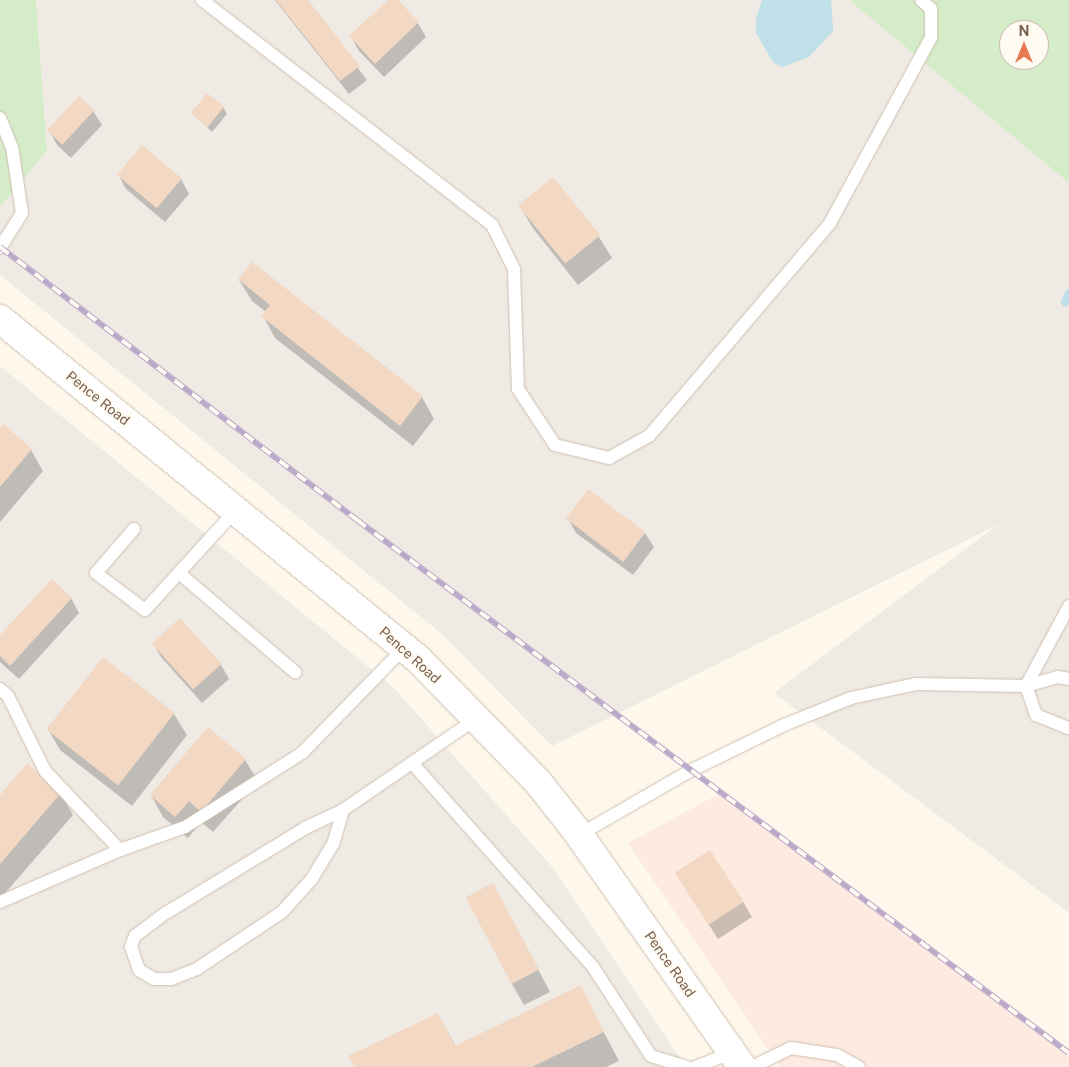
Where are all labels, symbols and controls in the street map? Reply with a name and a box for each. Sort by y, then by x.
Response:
north arrow [999,20,1049,70]
text: N [1019,23,1029,39]
street label: Pence Road [63,367,133,429]
street label: Pence Road [376,623,444,687]
street label: Pence Road [641,928,699,1000]

